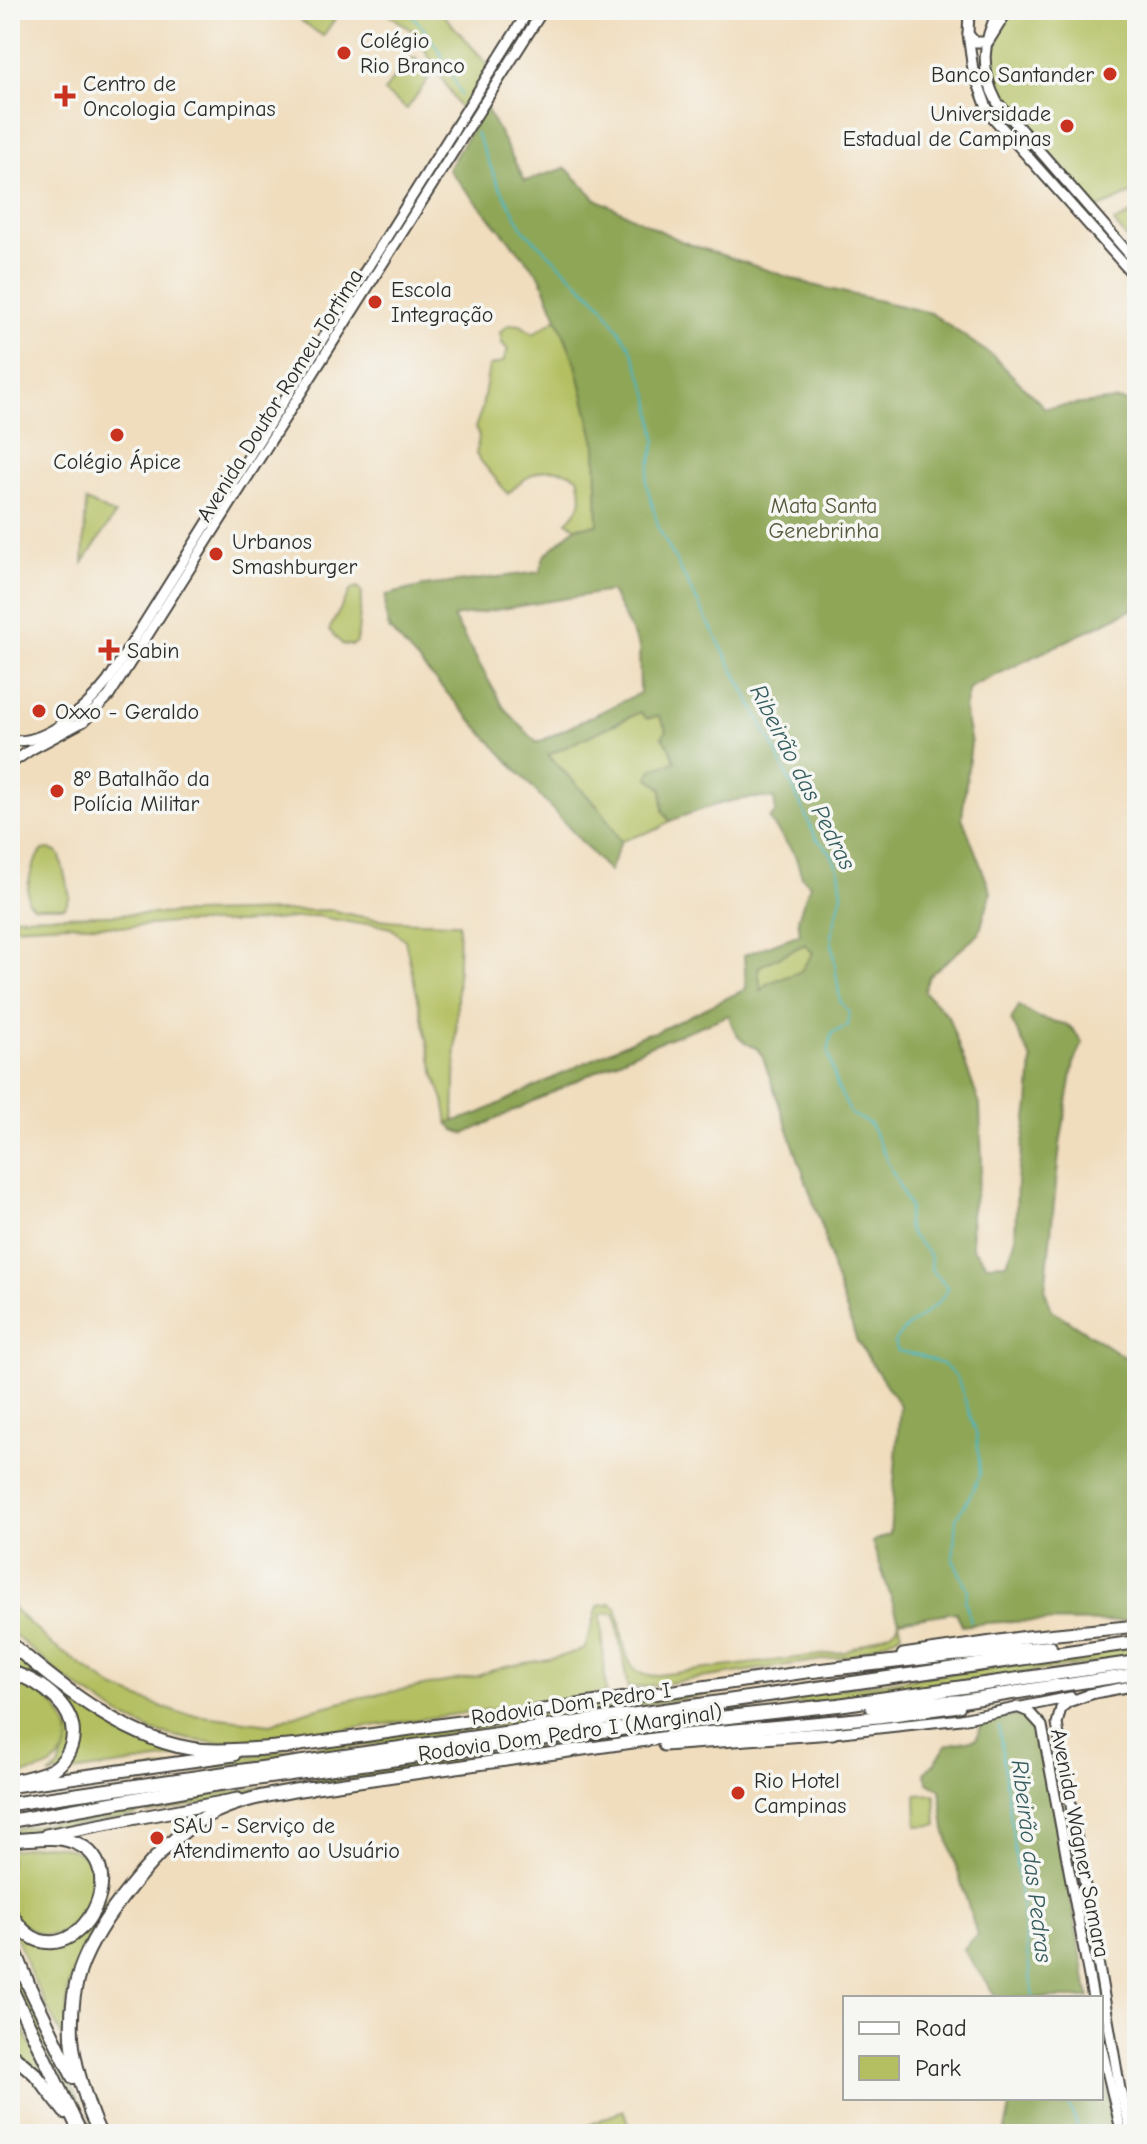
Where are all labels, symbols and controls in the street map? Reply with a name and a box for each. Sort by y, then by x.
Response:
place label: Colégio Rio Branco [360,28,465,79]
marker: Colégio Rio Branco [335,44,353,62]
place label: Banco Santander [931,62,1094,88]
marker: Banco Santander [1101,65,1119,83]
place label: Centro de Oncologia Campinas [83,71,276,122]
marker: Centro de Oncologia Campinas [54,85,76,107]
place label: Universidade Estadual de Campinas [843,101,1051,152]
marker: Universidade Estadual de Campinas [1058,117,1076,135]
street label: Avenida Doutor Romeu Tortima [191,264,369,527]
place label: Escola Integração [391,277,493,328]
marker: Escola Integração [366,293,384,311]
marker: Colégio Ápice [108,426,126,444]
place label: Colégio Ápice [53,449,181,475]
park label: Mata Santa Genebrinha [769,493,879,544]
place label: Urbanos Smashburger [232,529,357,580]
marker: Urbanos Smashburger [207,545,225,563]
place label: Sabin [127,638,179,664]
marker: Sabin [98,639,120,661]
water label: Ribeirão das Pedras [744,680,862,874]
place label: Oxxo - Geraldo [55,699,199,725]
marker: Oxxo - Geraldo [30,702,48,720]
place label: 8º Batalhão da Polícia Militar [73,766,210,817]
marker: 8º Batalhão da Polícia Militar [48,782,66,800]
street label: Rodovia Dom Pedro I [470,1677,673,1731]
street label: Rodovia Dom Pedro I (Marginal) [416,1699,724,1767]
street label: Avenida Wagner Samara [1045,1727,1115,1960]
water label: Ribeirão das Pedras [1006,1758,1058,1964]
place label: Rio Hotel Campinas [754,1768,846,1819]
marker: Rio Hotel Campinas [729,1784,747,1802]
place label: SAU - Serviço de Atendimento ao Usuário [173,1813,400,1864]
marker: SAU - Serviço de Atendimento ao Usuário [148,1829,166,1847]
legend [843,1996,1103,2100]
text: Road [915,2014,967,2042]
text: Park [915,2054,961,2082]

